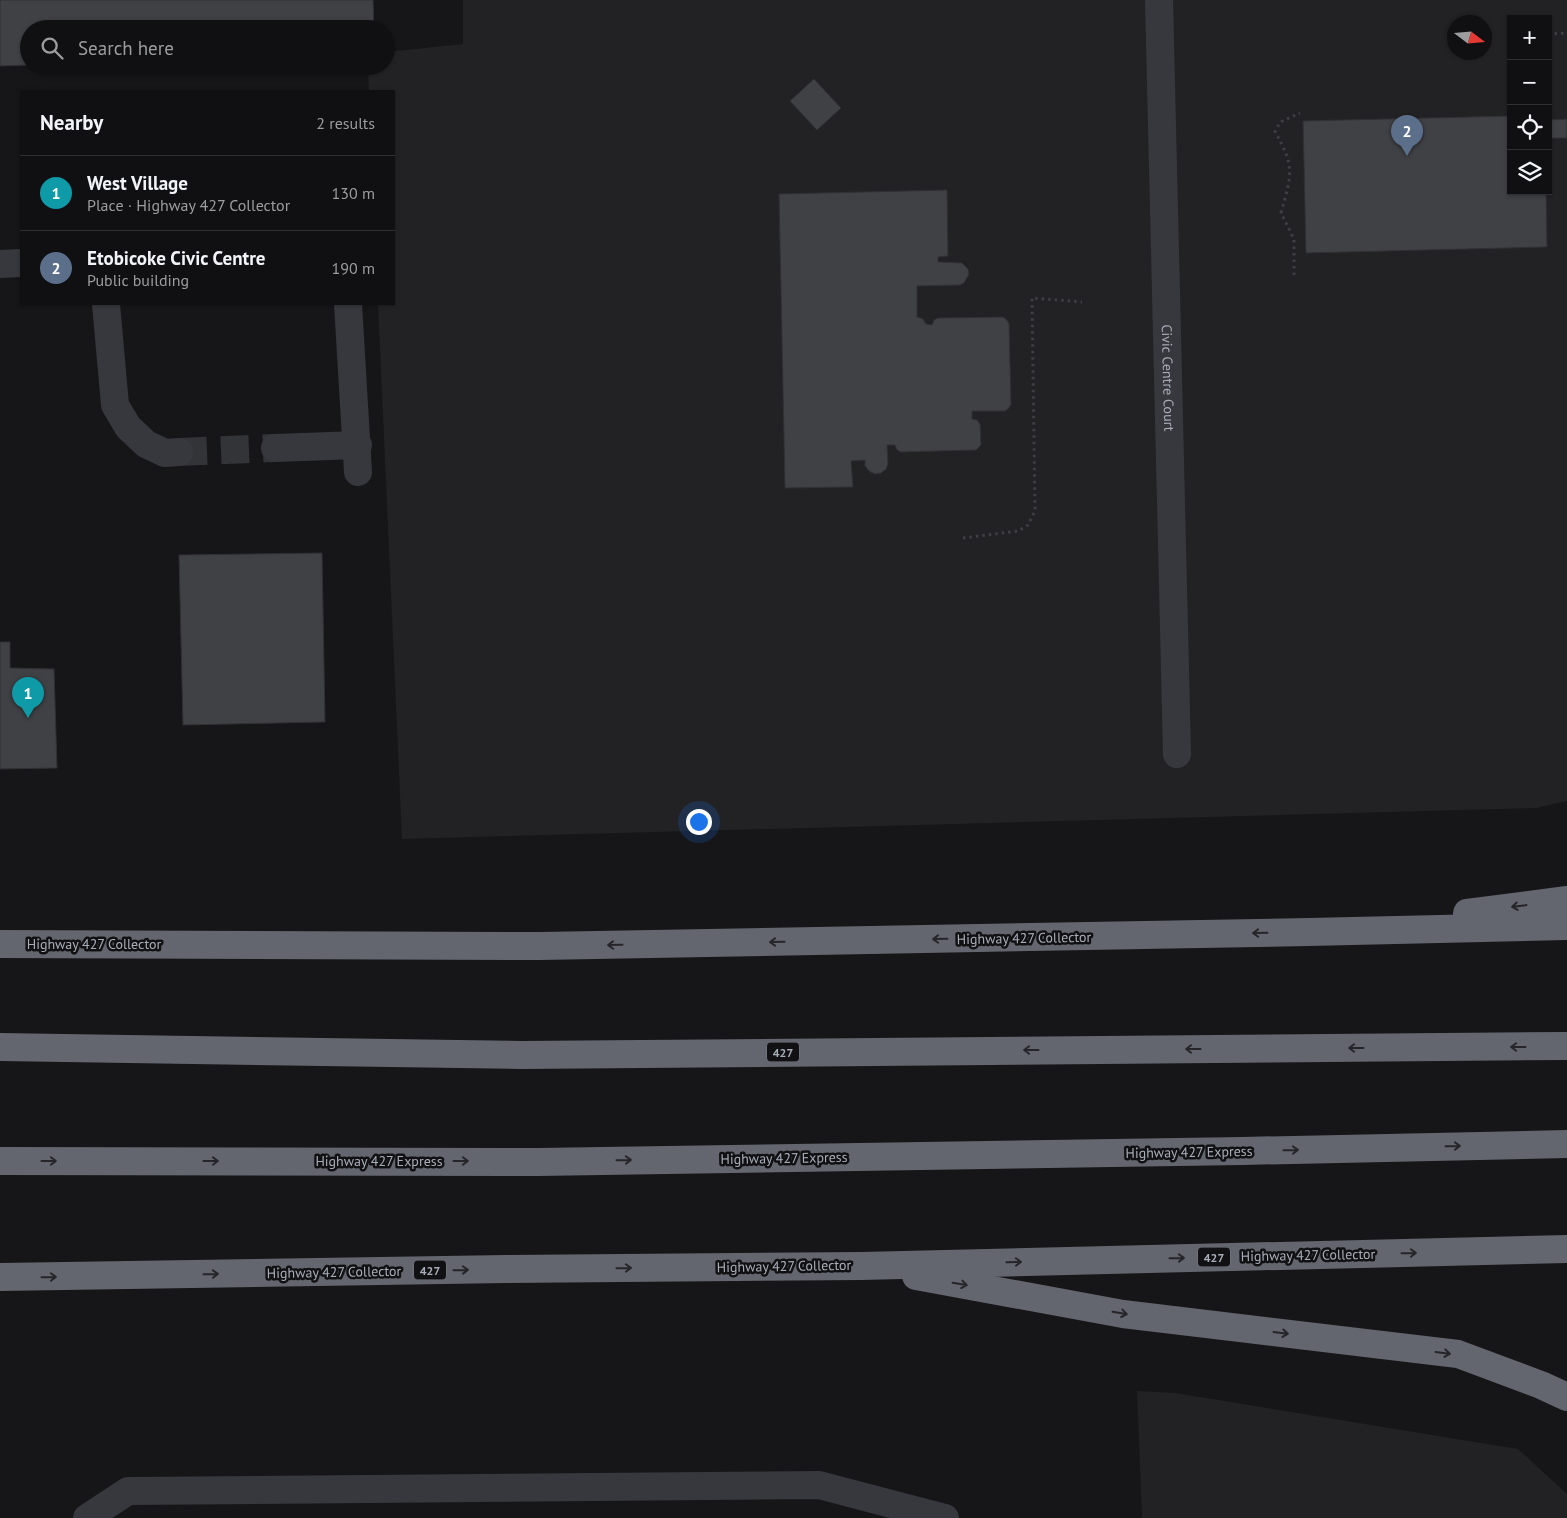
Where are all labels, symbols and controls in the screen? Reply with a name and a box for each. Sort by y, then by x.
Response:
north arrow [1447,15,1492,60]
map controls [1507,15,1552,195]
button: + [1507,15,1552,60]
search box [20,20,395,75]
icon: search [38,34,66,62]
text: Search here [78,36,174,60]
button: − [1507,60,1552,105]
button: locate [1507,105,1552,150]
text: Nearby [40,109,103,136]
text: 2 results [316,113,375,133]
pin: 2 [1391,115,1423,156]
button: layers [1507,150,1552,195]
text: West Village [87,171,188,195]
text: 1 [51,183,61,203]
text: 130 m [332,183,375,203]
text: Place · Highway 427 Collector [87,195,290,215]
text: Etobicoke Civic Centre [87,246,266,270]
text: 2 [51,258,61,278]
text: 190 m [332,258,375,278]
text: Public building [87,270,189,290]
street label: Civic Centre Court [1158,324,1178,432]
pin: 1 [12,677,44,718]
your location [686,809,712,835]
one-way arrow [1511,901,1527,911]
street label: Highway 427 Collector [957,928,1092,948]
one-way arrow [1252,928,1268,938]
one-way arrow [932,934,948,944]
street label: Highway 427 Collector [27,935,161,953]
one-way arrow [770,937,786,947]
one-way arrow [607,940,624,950]
road number: 427 [767,1042,799,1062]
one-way arrow [1511,1042,1527,1052]
one-way arrow [1348,1043,1364,1053]
one-way arrow [1186,1044,1202,1054]
one-way arrow [1023,1046,1039,1055]
street label: Highway 427 Express [1125,1142,1253,1162]
one-way arrow [1445,1142,1461,1151]
one-way arrow [1282,1145,1299,1155]
street label: Highway 427 Express [720,1148,848,1168]
street label: Highway 427 Express [315,1152,443,1170]
one-way arrow [615,1155,631,1165]
one-way arrow [40,1156,56,1166]
one-way arrow [202,1156,219,1166]
one-way arrow [452,1156,469,1166]
street label: Highway 427 Collector [1241,1245,1376,1265]
road number: 427 [1198,1248,1230,1266]
one-way arrow [1401,1248,1417,1258]
one-way arrow [1169,1254,1185,1263]
street label: Highway 427 Collector [717,1256,852,1276]
one-way arrow [1006,1257,1022,1267]
road number: 427 [414,1260,446,1280]
street label: Highway 427 Collector [267,1262,402,1282]
one-way arrow [615,1263,631,1273]
one-way arrow [452,1265,469,1275]
one-way arrow [202,1269,219,1279]
one-way arrow [40,1272,56,1282]
one-way arrow [952,1279,968,1289]
one-way arrow [1112,1309,1128,1319]
one-way arrow [1273,1328,1289,1338]
one-way arrow [1434,1348,1450,1358]

